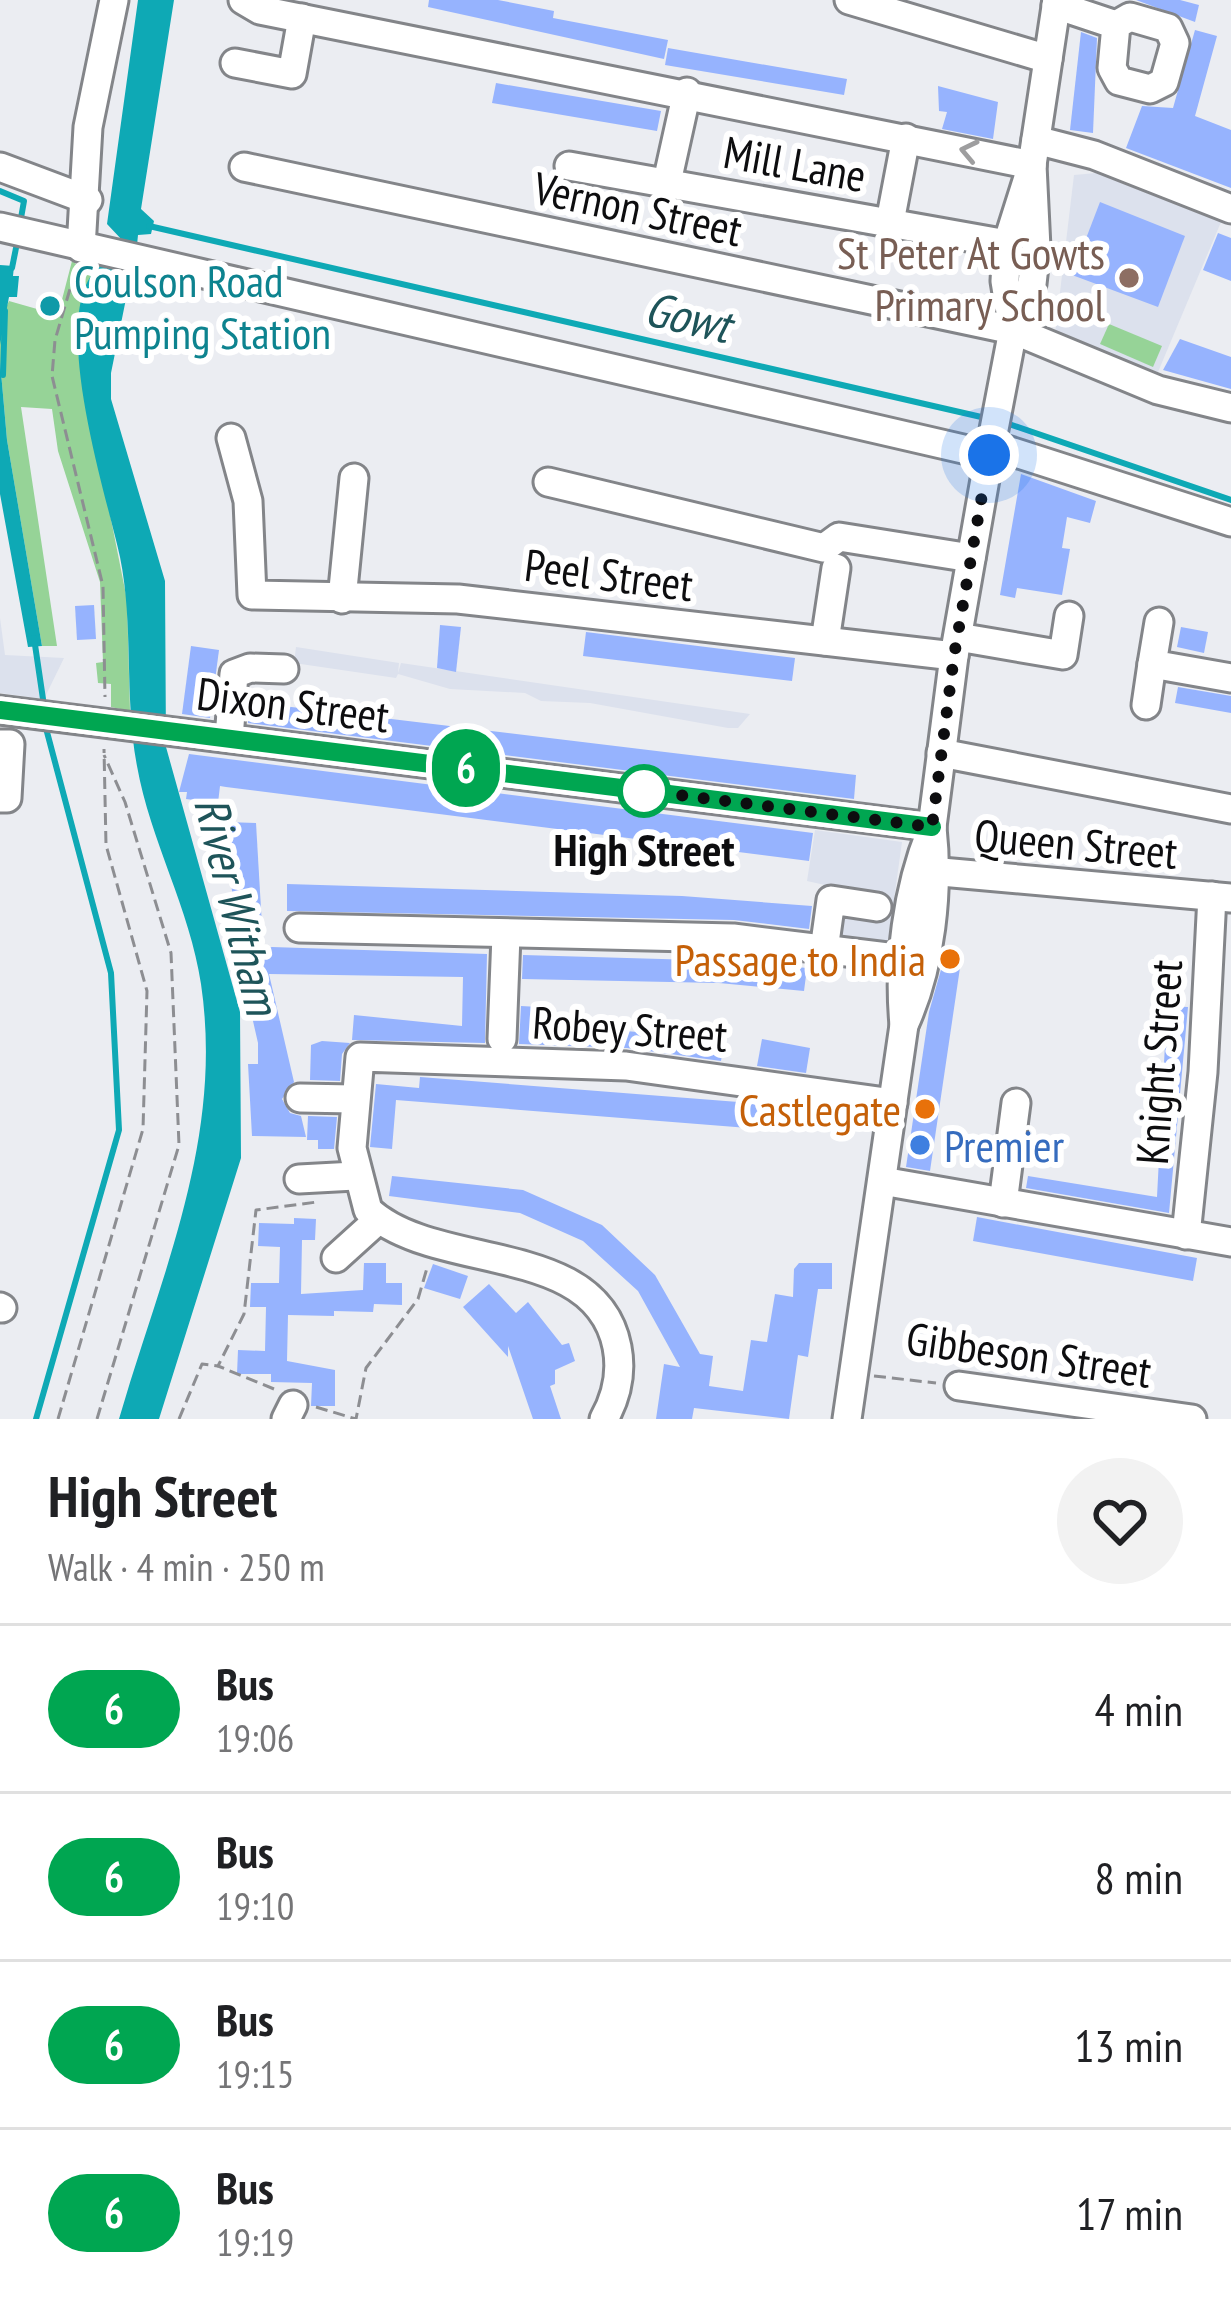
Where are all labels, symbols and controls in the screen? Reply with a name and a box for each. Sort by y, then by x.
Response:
street label: Mill Lane [719,122,871,204]
one-way arrow [960,140,980,165]
street label: Vernon Street [528,157,748,258]
place label: St Peter At Gowts Primary School [837,223,1106,333]
place label: Coulson Road Pumping Station [74,251,331,361]
marker: St Peter At Gowts Primary School [1116,265,1142,291]
water label: Gowt [639,276,741,357]
marker: Coulson Road Pumping Station [37,293,63,319]
your location [959,425,1019,485]
street label: Peel Street [522,535,697,613]
street label: Dixon Street [194,663,393,745]
line badge: 6 [427,729,505,807]
text: 6 [456,740,476,795]
marker: High Street [619,766,669,816]
water label: River Witham [181,790,296,1023]
street label: Queen Street [972,805,1181,881]
place label: High Street [553,820,735,878]
place label: Passage to India [674,930,926,988]
marker: Passage to India [937,946,963,972]
street label: Knight Street [1122,957,1194,1166]
street label: Robey Street [531,992,730,1064]
place label: Castlegate [739,1080,901,1138]
marker: Castlegate [912,1096,938,1122]
place label: Premier [944,1116,1065,1174]
marker: Premier [907,1132,933,1158]
street label: Gibbeson Street [903,1308,1156,1400]
button: heart [1057,1458,1183,1584]
text: High Street [48,1459,277,1533]
text: Walk · 4 min · 250 m [48,1541,325,1592]
text: Bus [216,1654,274,1712]
text: 4 min [1094,1680,1183,1738]
text: 6 [104,1681,124,1736]
text: 19:06 [216,1712,294,1763]
text: Bus [216,1822,274,1880]
text: 8 min [1094,1848,1183,1906]
text: 6 [104,1849,124,1904]
text: 19:10 [216,1880,294,1931]
text: Bus [216,1990,274,2048]
text: 13 min [1074,2016,1183,2074]
text: 6 [104,2017,124,2072]
text: 19:15 [216,2048,294,2099]
text: Bus [216,2158,274,2216]
text: 17 min [1076,2184,1183,2242]
text: 6 [104,2185,124,2240]
text: 19:19 [216,2216,294,2267]

